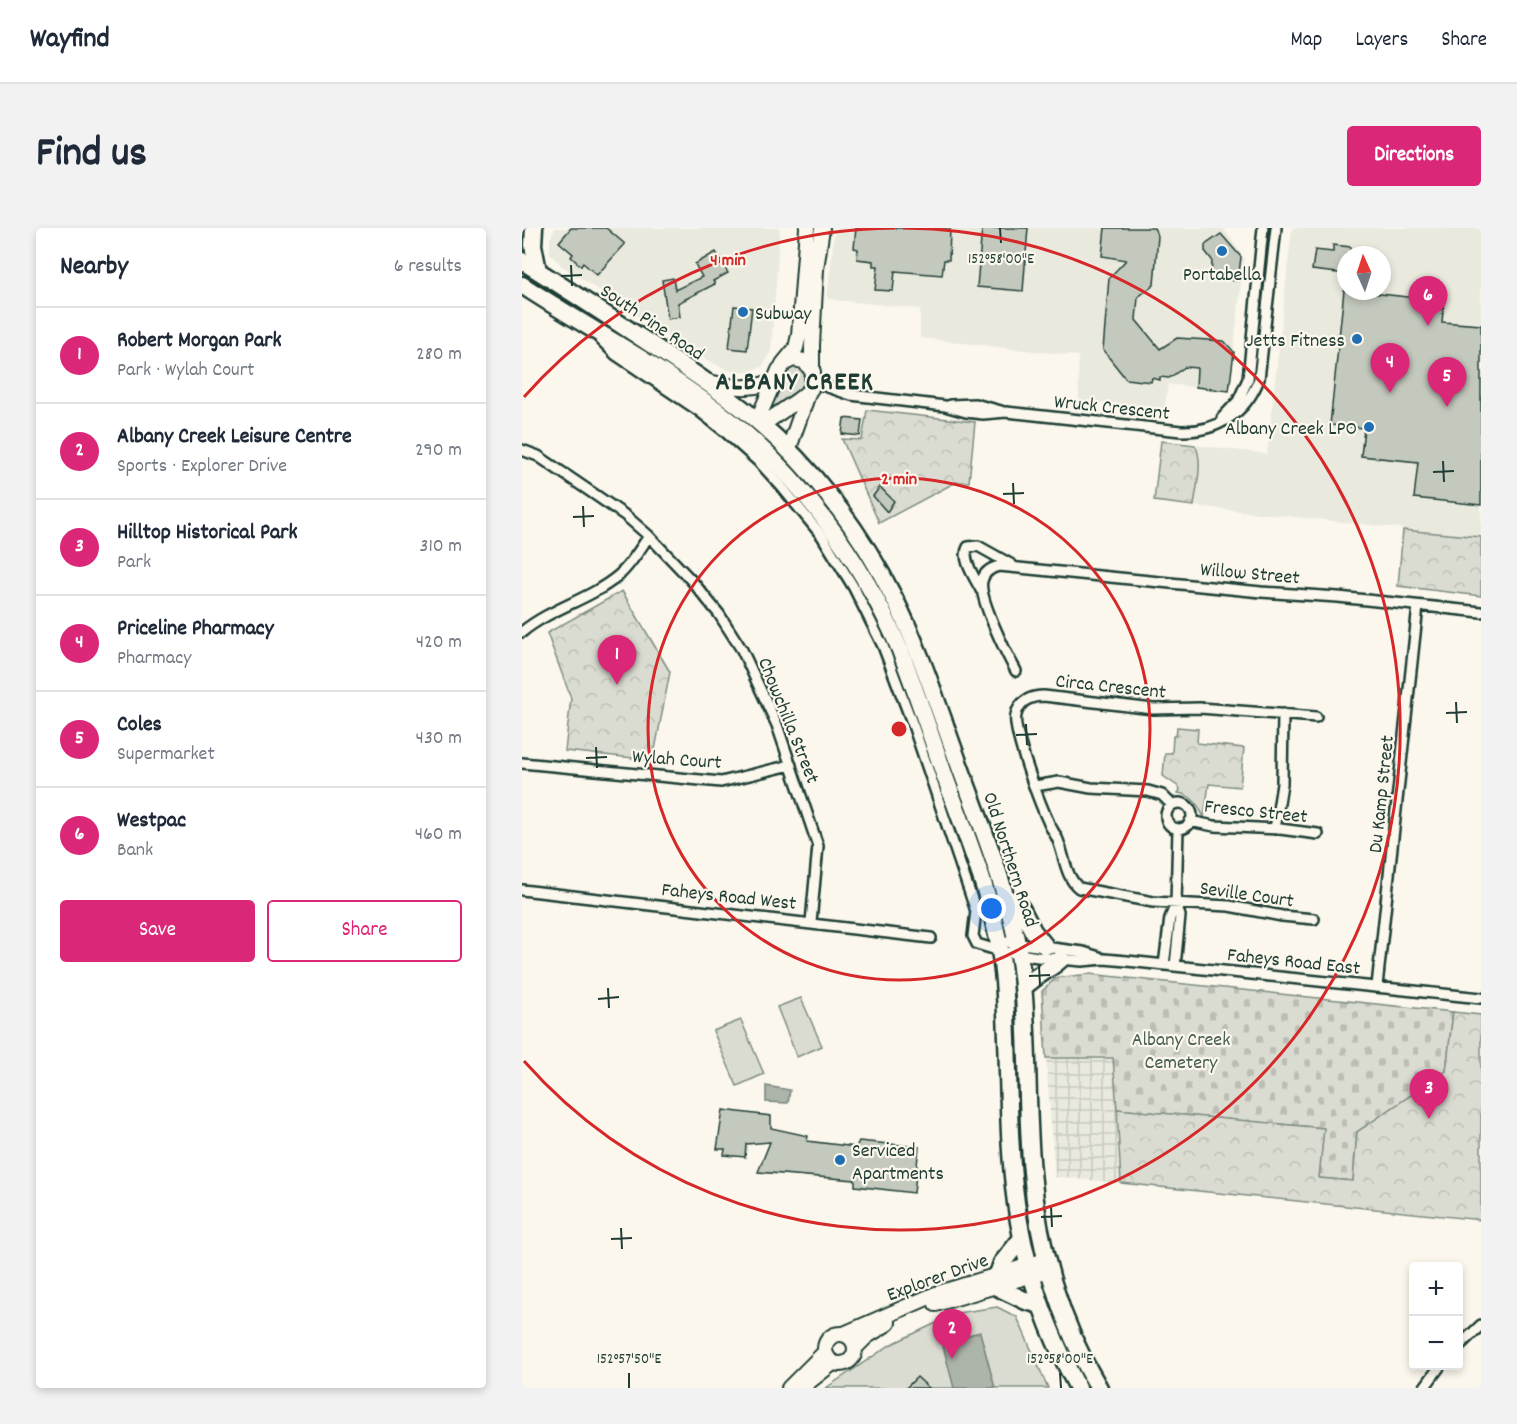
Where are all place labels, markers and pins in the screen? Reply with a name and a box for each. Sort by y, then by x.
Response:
marker: Portabella [1215,244,1229,258]
place label: Portabella [1183,262,1262,290]
pin: 6 [1408,276,1448,326]
place label: Subway [755,301,812,329]
marker: Subway [736,305,750,319]
place label: Jetts Fitness [1246,328,1345,356]
marker: Jetts Fitness [1350,332,1364,346]
pin: 4 [1370,344,1410,393]
pin: 5 [1428,358,1466,407]
place label: Albany Creek LPO [1225,416,1357,444]
marker: Albany Creek LPO [1362,420,1376,434]
pin: 1 [598,636,637,685]
centre of rings [889,719,909,739]
pin: 3 [1410,1070,1448,1119]
place label: Serviced Apartments [852,1138,944,1189]
marker: Serviced Apartments [833,1153,847,1167]
pin: 2 [932,1310,972,1359]

